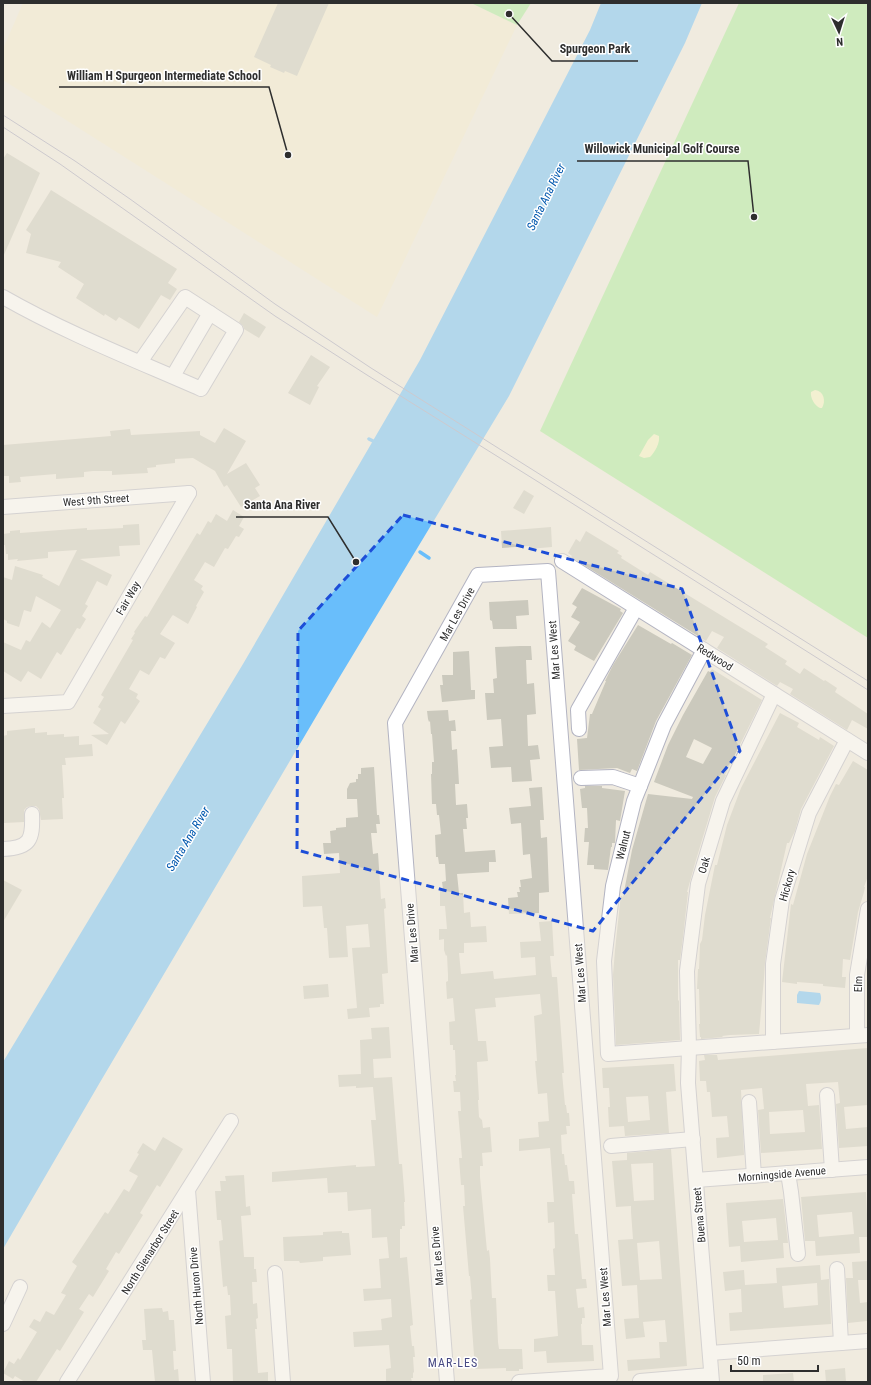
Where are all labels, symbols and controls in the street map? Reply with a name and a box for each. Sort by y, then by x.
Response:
north arrow [819,12,859,52]
text: N [836,35,843,48]
callout: Spurgeon Park [552,37,638,61]
text: Spurgeon Park [560,42,631,56]
callout: William H Spurgeon Intermediate School [59,63,269,87]
text: William H Spurgeon Intermediate School [67,69,261,83]
callout: Willowick Municipal Golf Course [577,137,748,161]
text: Willowick Municipal Golf Course [584,142,740,156]
water label: Santa Ana River [524,161,568,233]
street label: West 9th Street [62,492,130,509]
callout: Santa Ana River [236,493,328,517]
text: Santa Ana River [244,498,320,512]
street label: Fair Way [114,579,143,617]
street label: Mar Les Drive [437,585,478,643]
street label: Mar Les West [546,620,563,680]
street label: Redwood [694,641,735,674]
water label: Santa Ana River [163,804,213,874]
street label: Walnut [614,829,633,861]
street label: Oak [696,855,713,875]
street label: Hickory [777,867,798,903]
street label: Mar Les Drive [403,903,422,963]
street label: Mar Les West [572,943,589,1003]
street label: Elm [852,976,865,992]
street label: Morningside Avenue [738,1164,827,1185]
street label: Buena Street [691,1187,708,1243]
street label: North Glenarbor Street [119,1207,182,1297]
street label: Mar Les Drive [428,1226,447,1286]
street label: North Huron Drive [187,1247,206,1325]
street label: Mar Les West [597,1267,614,1327]
scale bar [731,1347,818,1373]
text: 50 m [737,1354,761,1368]
district label: MAR-LES [428,1356,478,1370]

